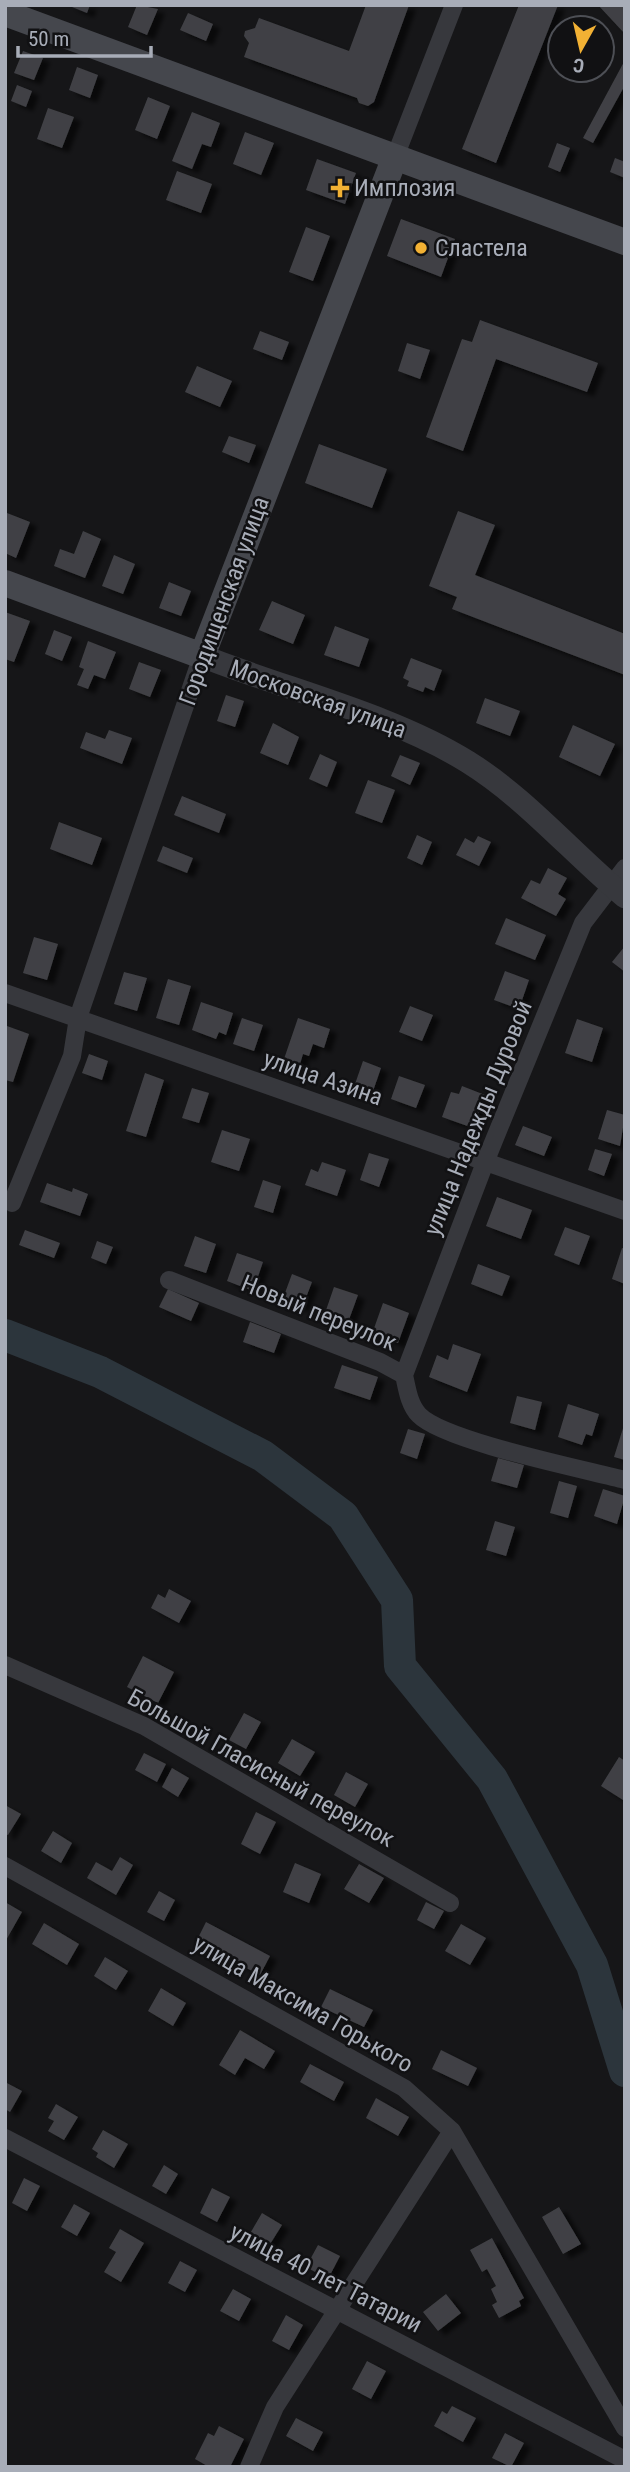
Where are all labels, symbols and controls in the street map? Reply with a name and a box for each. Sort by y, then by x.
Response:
scale bar [18,14,150,58]
north arrow [546,14,616,84]
text: 50 m [28,27,69,51]
text: С [572,53,586,77]
place label: Имплозия [354,174,455,202]
marker: Имплозия [332,180,348,196]
place label: Сластела [435,234,528,262]
marker: Сластела [413,240,429,256]
street label: Городищенская улица [173,493,275,709]
street label: Московская улица [226,654,410,744]
street label: улица Надежды Дуровой [418,997,538,1239]
street label: улица Азина [260,1045,386,1111]
street label: Новый переулок [237,1269,401,1357]
street label: Большой Гласисный переулок [123,1683,400,1853]
street label: улица Максима Горького [188,1930,418,2078]
street label: улица 40 лет Татарии [225,2217,427,2339]

